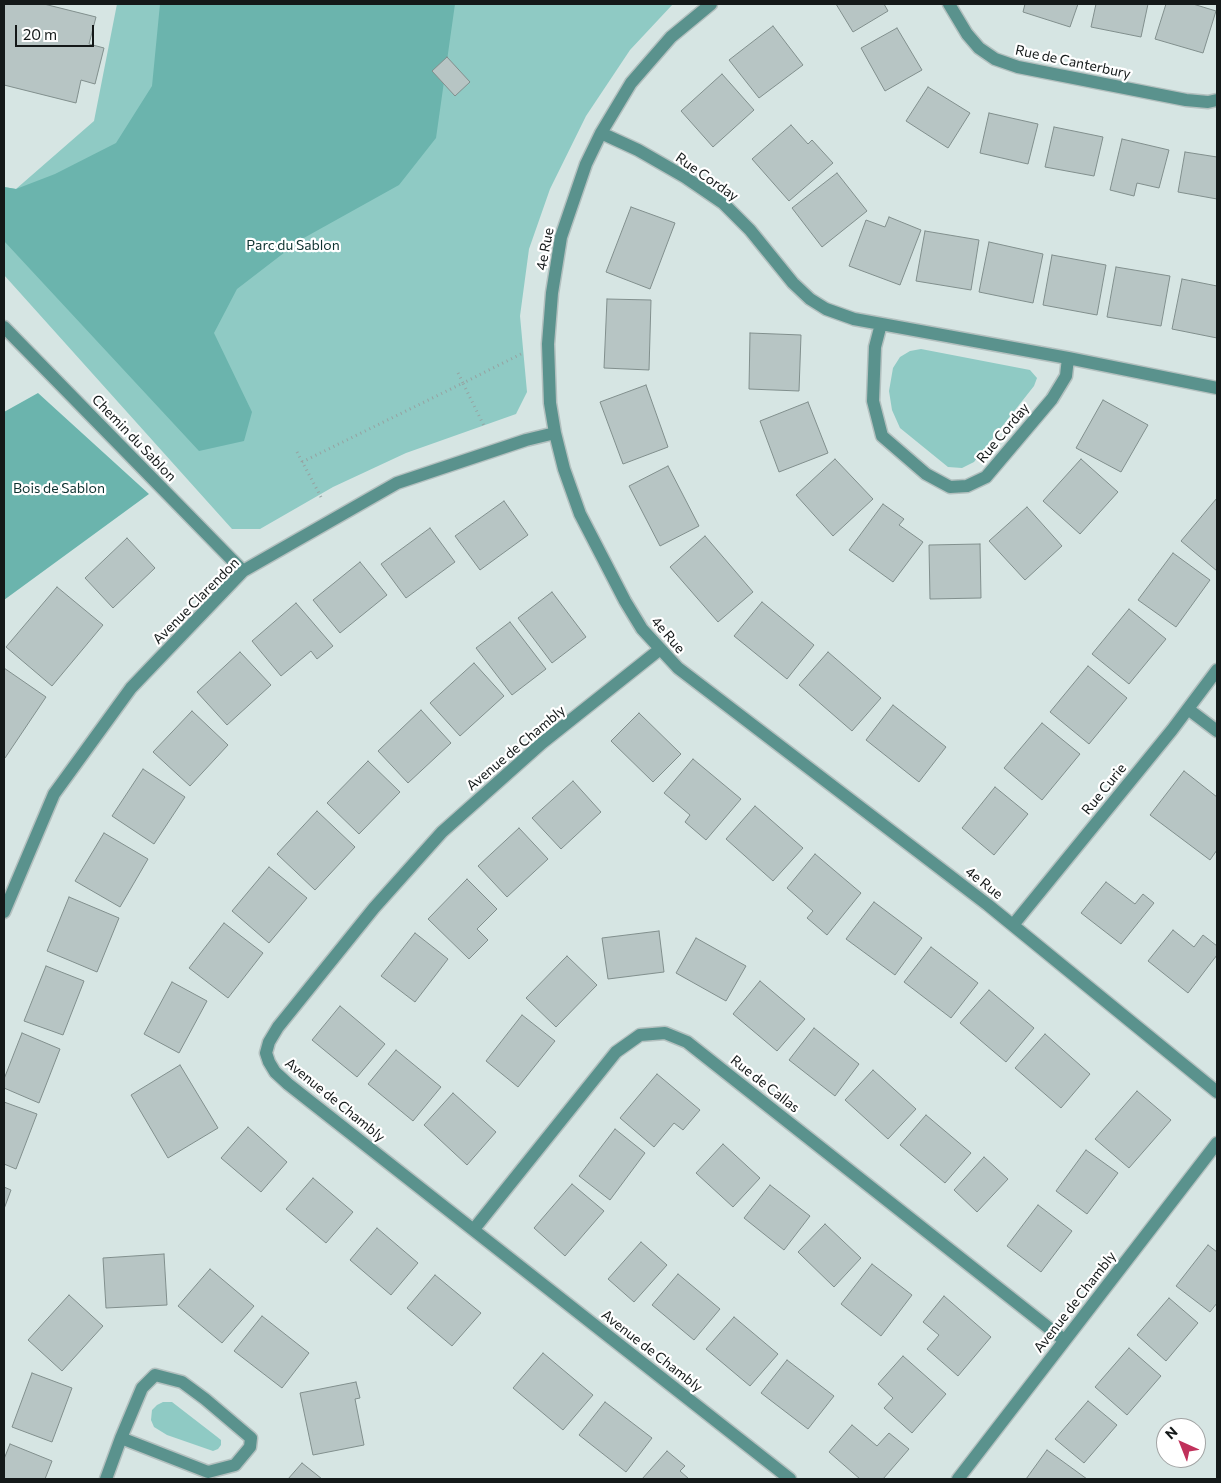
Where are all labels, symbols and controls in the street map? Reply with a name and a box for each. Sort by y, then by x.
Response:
scale bar [18,15,96,47]
text: 20 m [23,25,57,43]
street label: Rue de Canterbury [1014,42,1132,82]
street label: Rue Corday [672,149,742,205]
street label: 4e Rue [533,226,557,272]
park label: Parc du Sablon [246,237,340,253]
street label: Chemin du Sablon [88,391,180,485]
street label: Rue Corday [973,400,1033,466]
park label: Bois de Sablon [13,480,105,496]
street label: Avenue Clarendon [149,554,243,648]
street label: 4e Rue [648,613,688,657]
street label: Avenue de Chambly [463,702,569,794]
street label: Rue Curie [1078,760,1130,818]
street label: 4e Rue [962,863,1006,903]
street label: Rue de Callas [727,1052,803,1116]
street label: Avenue de Chambly [282,1055,388,1145]
street label: Avenue de Chambly [1030,1248,1120,1356]
street label: Avenue de Chambly [598,1306,706,1396]
north arrow [1156,1418,1206,1468]
text: N [1161,1423,1181,1442]

